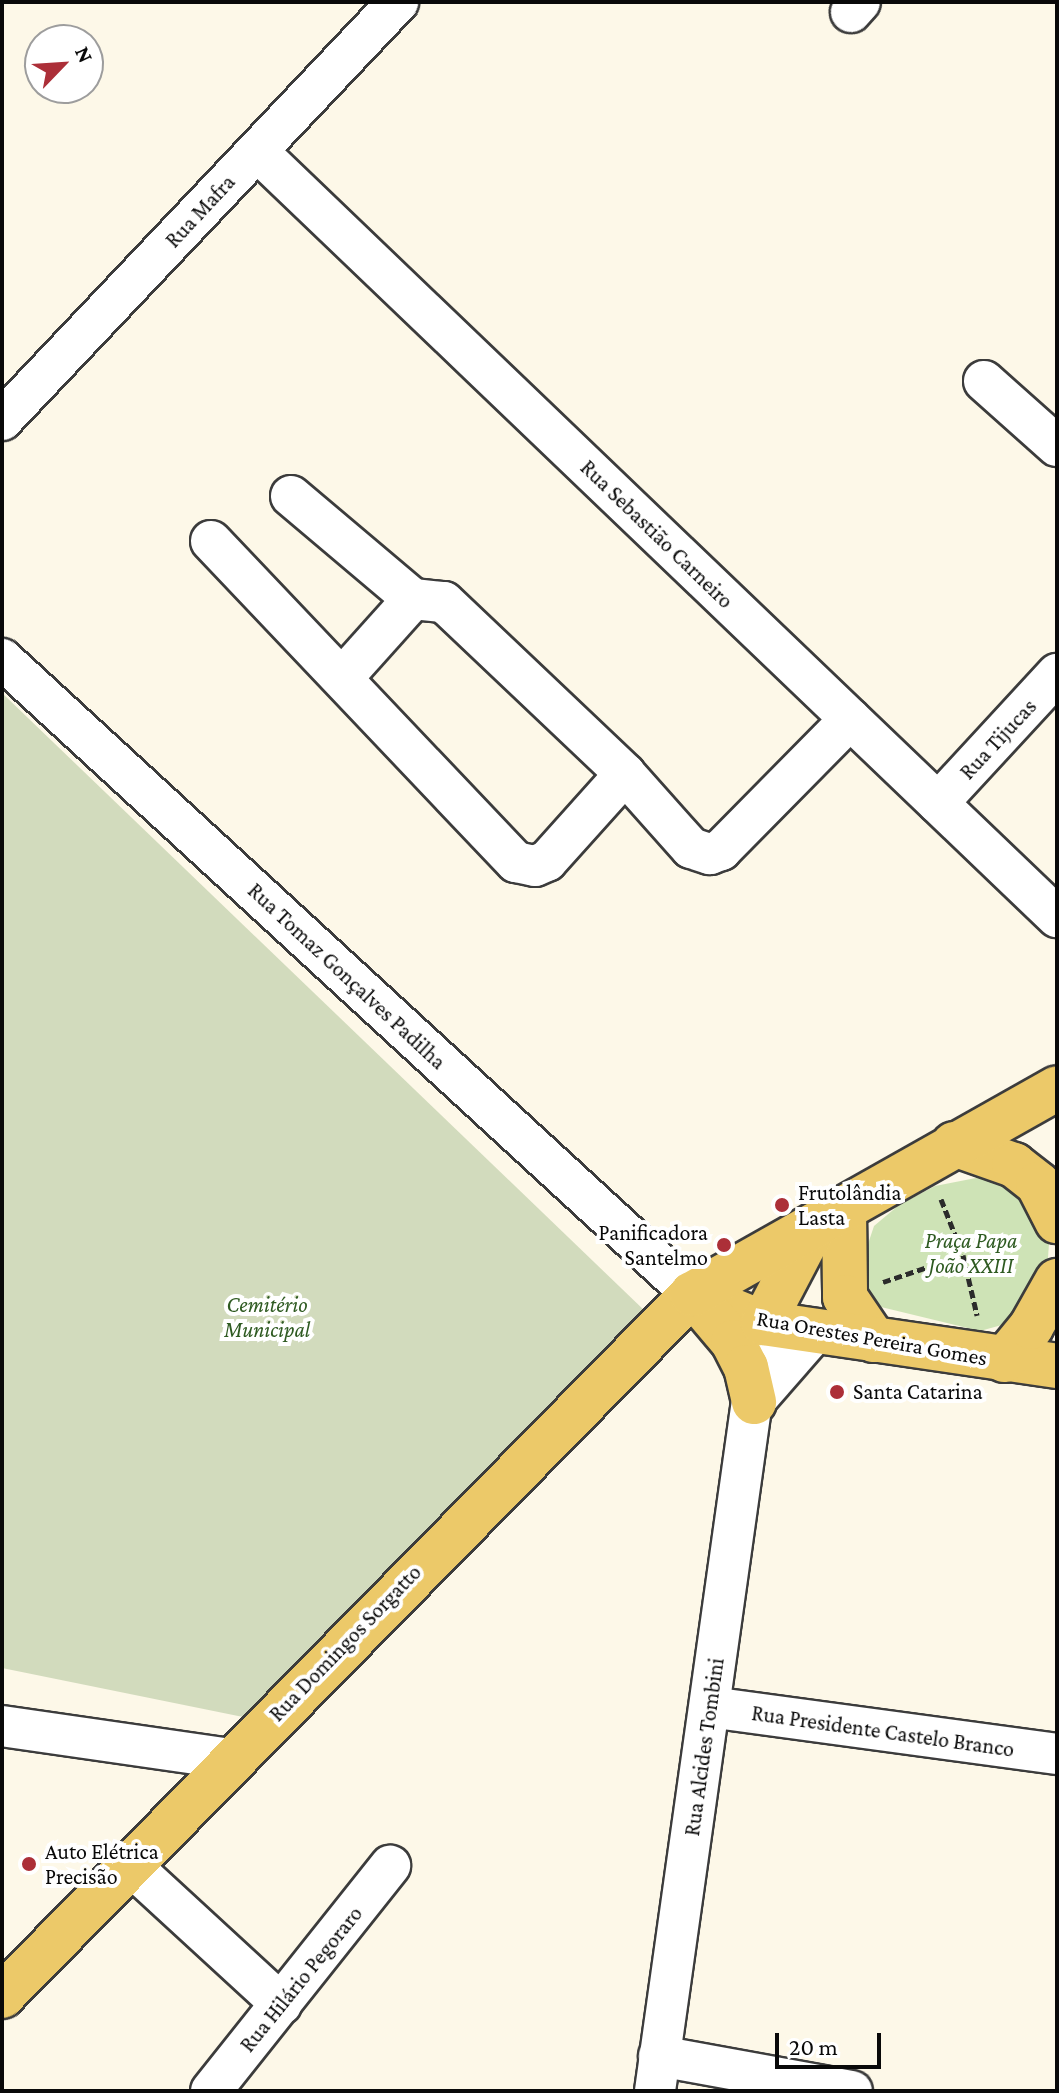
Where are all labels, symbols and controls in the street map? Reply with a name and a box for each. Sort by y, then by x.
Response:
north arrow [24,24,104,104]
text: N [70,42,99,67]
street label: Rua Mafra [160,169,240,253]
street label: Rua Sebastião Carneiro [575,454,739,614]
street label: Rua Tijucas [954,693,1042,785]
street label: Rua Tomaz Gonçalves Padilha [242,877,452,1075]
place label: Frutolândia Lasta [798,1179,902,1230]
marker: Frutolândia Lasta [773,1196,791,1214]
place label: Panificadora Santelmo [598,1219,708,1270]
park label: Praça Papa João XXIII [925,1227,1017,1278]
marker: Panificadora Santelmo [715,1236,733,1254]
park label: Cemitério Municipal [224,1291,310,1342]
street label: Rua Orestes Pereira Gomes [755,1305,989,1371]
place label: Santa Catarina [853,1379,983,1405]
marker: Santa Catarina [828,1383,846,1401]
street label: Rua Domingos Sorgatto [263,1559,427,1727]
street label: Rua Alcides Tombini [678,1656,730,1838]
street label: Rua Presidente Castelo Branco [750,1699,1016,1763]
place label: Auto Elétrica Precisão [45,1838,159,1890]
marker: Auto Elétrica Precisão [20,1855,38,1873]
street label: Rua Hilário Pegoraro [234,1901,368,2057]
scale bar [779,2017,885,2067]
text: 20 m [789,2033,838,2060]

